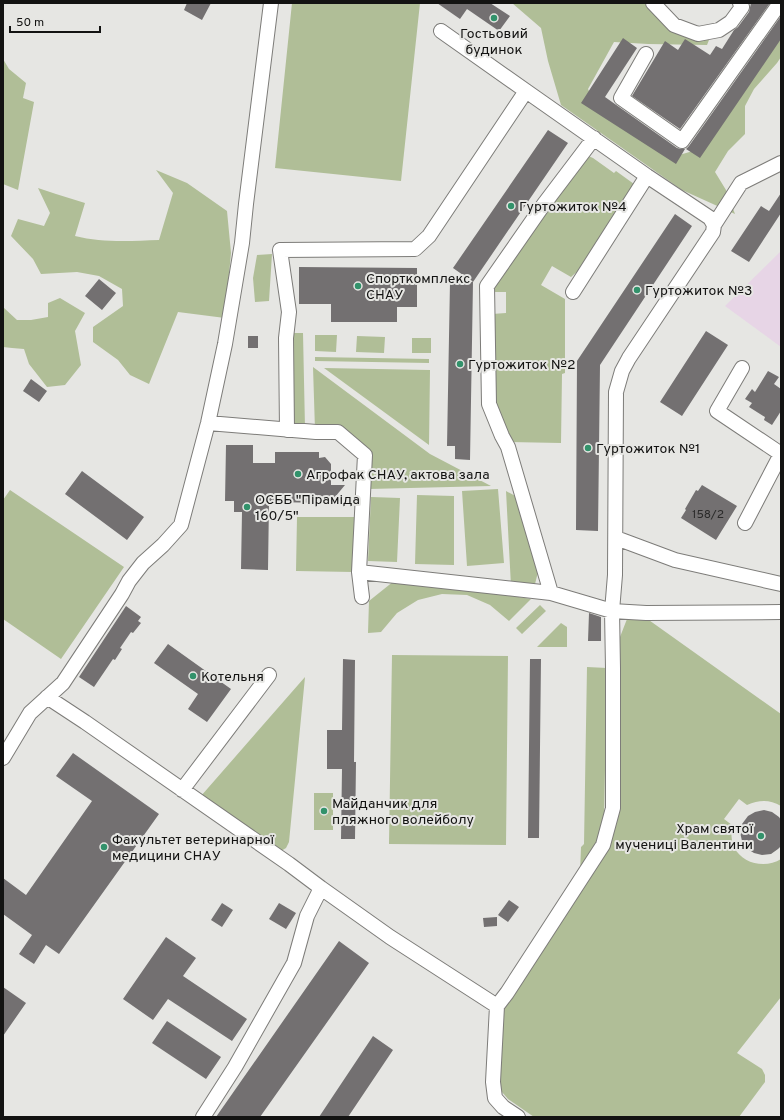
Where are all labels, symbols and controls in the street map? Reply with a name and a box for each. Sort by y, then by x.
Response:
scale bar [10,8,100,34]
marker: Гостьовий будинок [489,13,499,23]
text: 50 m [16,15,44,31]
place label: Гостьовий будинок [460,26,528,59]
place label: Гуртожиток №4 [519,199,627,216]
marker: Гуртожиток №4 [506,201,516,211]
place label: Спорткомплекс СНАУ [366,271,470,304]
marker: Спорткомплекс СНАУ [353,281,363,291]
place label: Гуртожиток №3 [645,283,753,300]
marker: Гуртожиток №3 [632,285,642,295]
place label: Гуртожиток №2 [468,357,576,374]
marker: Гуртожиток №2 [455,359,465,369]
place label: Гуртожиток №1 [596,441,700,458]
marker: Гуртожиток №1 [583,443,593,453]
place label: Агрофак СНАУ, актова зала [306,467,490,484]
marker: Агрофак СНАУ, актова зала [293,469,303,479]
place label: ОСББ "Піраміда 160/5" [255,492,360,525]
marker: ОСББ "Піраміда 160/5" [242,502,252,512]
house number: 158/2 [692,507,724,523]
place label: Котельня [201,669,264,686]
marker: Котельня [188,671,198,681]
place label: Майданчик для пляжного волейболу [332,796,474,829]
marker: Майданчик для пляжного волейболу [319,806,329,816]
place label: Храм святої мучениці Валентини [615,821,753,854]
marker: Храм святої мучениці Валентини [756,831,766,841]
place label: Факультет ветеринарної медицини СНАУ [112,832,275,865]
marker: Факультет ветеринарної медицини СНАУ [99,842,109,852]

